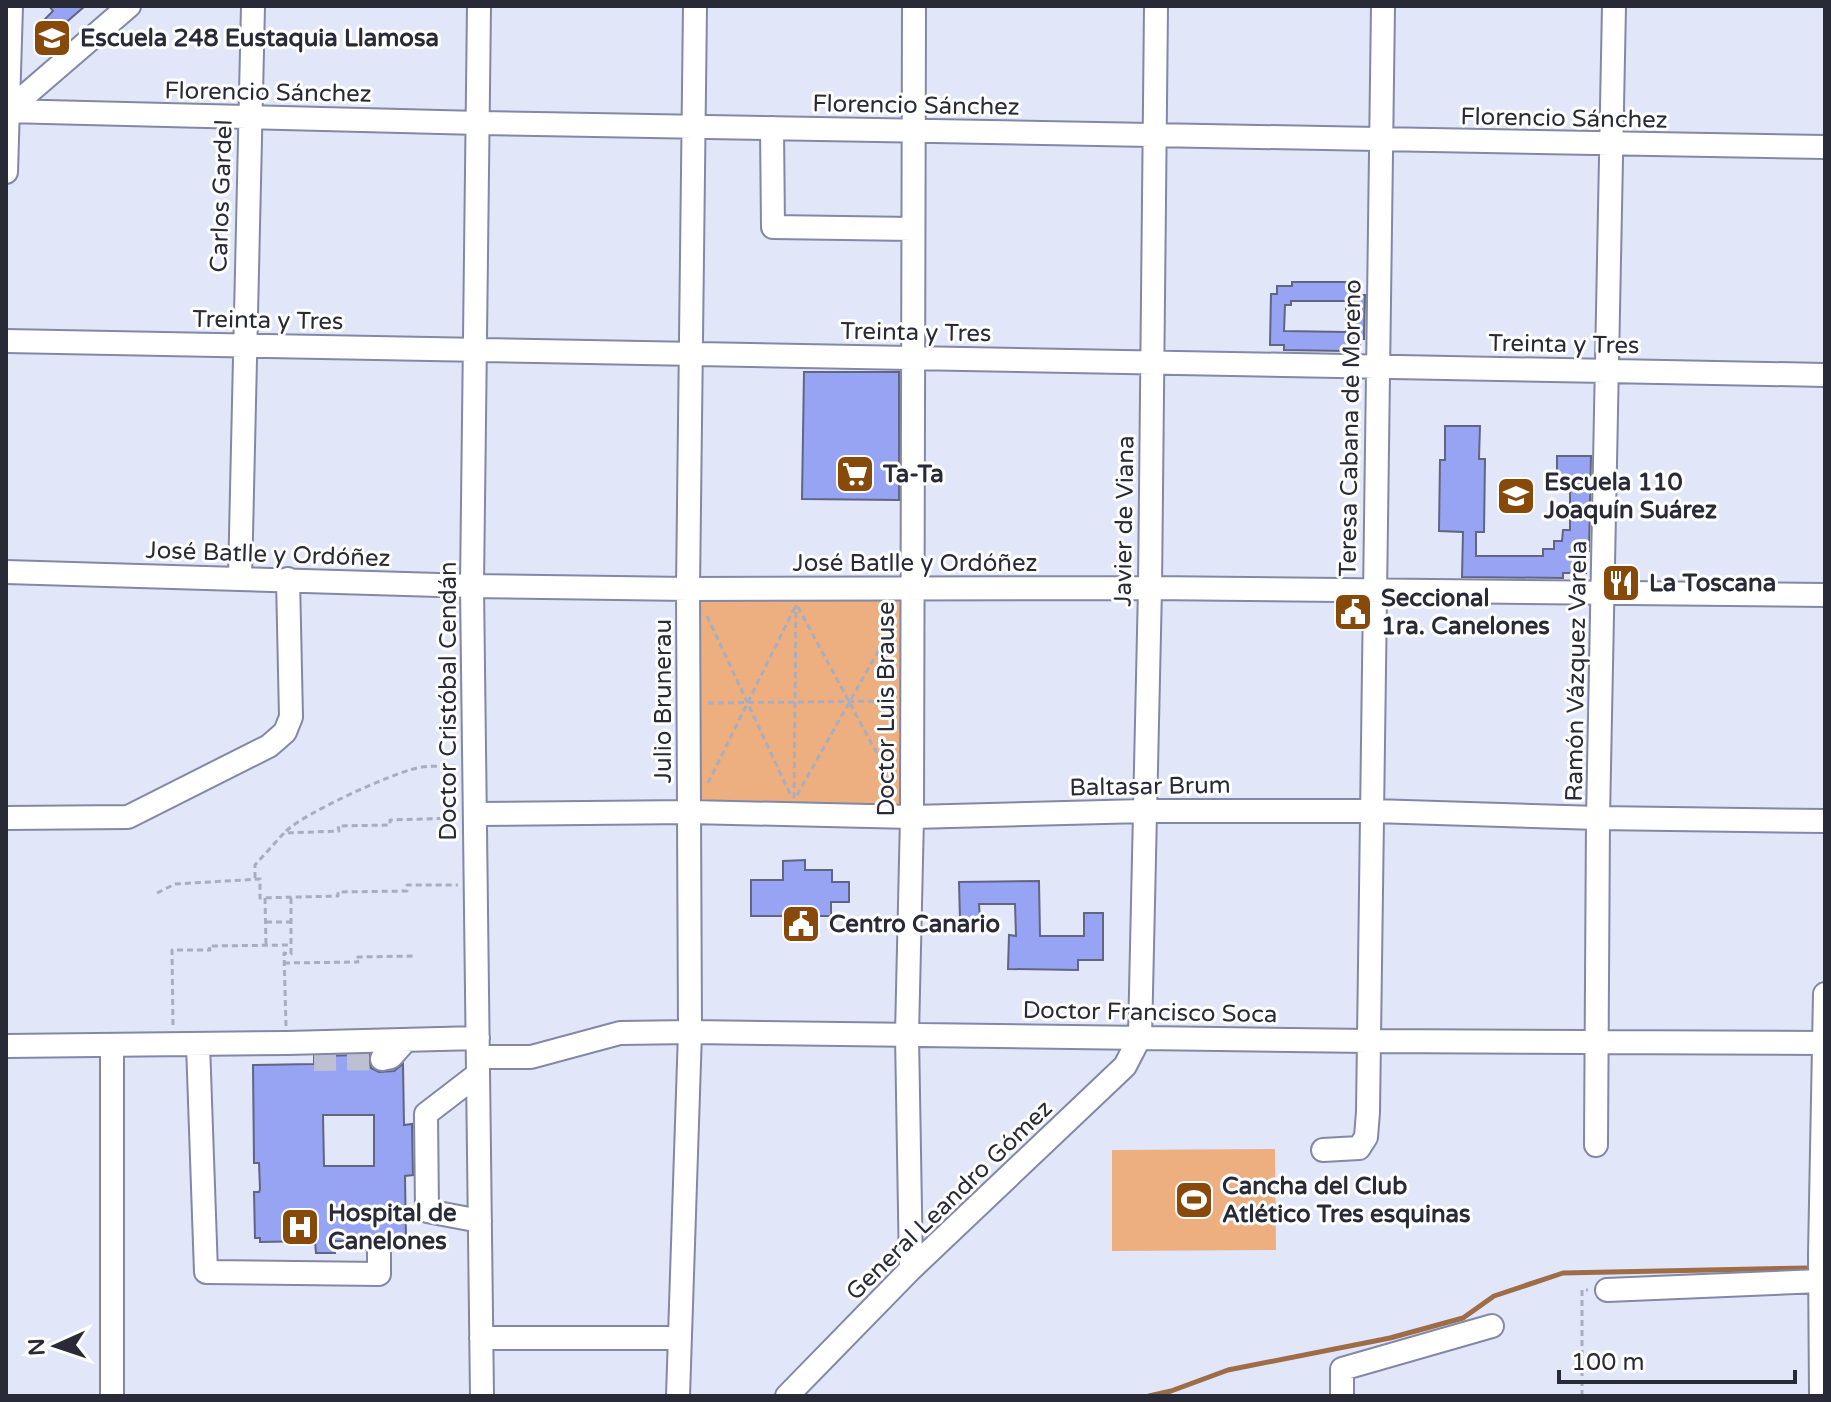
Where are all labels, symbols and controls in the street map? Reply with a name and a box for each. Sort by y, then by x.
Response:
school or university icon: Escuela 248 Eustaquia Llamosa [31,17,73,59]
place label: Escuela 248 Eustaquia Llamosa [80,24,439,53]
street label: Florencio Sánchez [164,76,372,109]
street label: Florencio Sánchez [812,89,1020,122]
street label: Florencio Sánchez [1460,102,1668,135]
street label: Carlos Gardel [204,119,239,273]
street label: Teresa Cabana de Moreno [1333,279,1368,577]
street label: Treinta y Tres [192,305,344,336]
street label: Treinta y Tres [840,317,992,348]
street label: Treinta y Tres [1488,329,1640,360]
street label: Javier de Viana [1109,435,1140,607]
supermarket icon: Ta-Ta [834,453,876,495]
place label: Ta-Ta [882,460,944,489]
place label: Escuela 110 Joaquín Suárez [1543,468,1717,525]
school or university icon: Escuela 110 Joaquín Suárez [1495,475,1537,517]
street label: José Batlle y Ordóñez [145,536,391,573]
street label: Ramón Vázquez Varela [1560,540,1593,802]
street label: José Batlle y Ordóñez [792,549,1038,578]
street label: Doctor Cristóbal Cendán [434,561,463,841]
restaurant icon: La Toscana [1600,562,1642,604]
place label: La Toscana [1649,569,1776,598]
place label: Seccional 1ra. Canelones [1381,584,1550,641]
public building icon: Seccional 1ra. Canelones [1332,591,1374,633]
street label: Doctor Luis Brause [872,602,901,816]
street label: Julio Brunerau [649,619,678,783]
street label: Baltasar Brum [1069,771,1231,802]
public building icon: Centro Canario [780,903,822,945]
place label: Centro Canario [829,910,1000,939]
street label: Doctor Francisco Soca [1022,996,1278,1029]
street label: General Leandro Gómez [840,1094,1059,1306]
place label: Cancha del Club Atlético Tres esquinas [1222,1172,1471,1229]
sports icon: Cancha del Club Atlético Tres esquinas [1173,1179,1215,1221]
place label: Hospital de Canelones [328,1199,457,1256]
hospital icon: Hospital de Canelones [279,1206,321,1248]
north arrow [16,1306,96,1386]
scale bar [1559,1334,1795,1384]
text: N [24,1337,50,1356]
text: 100 m [1571,1348,1645,1377]

